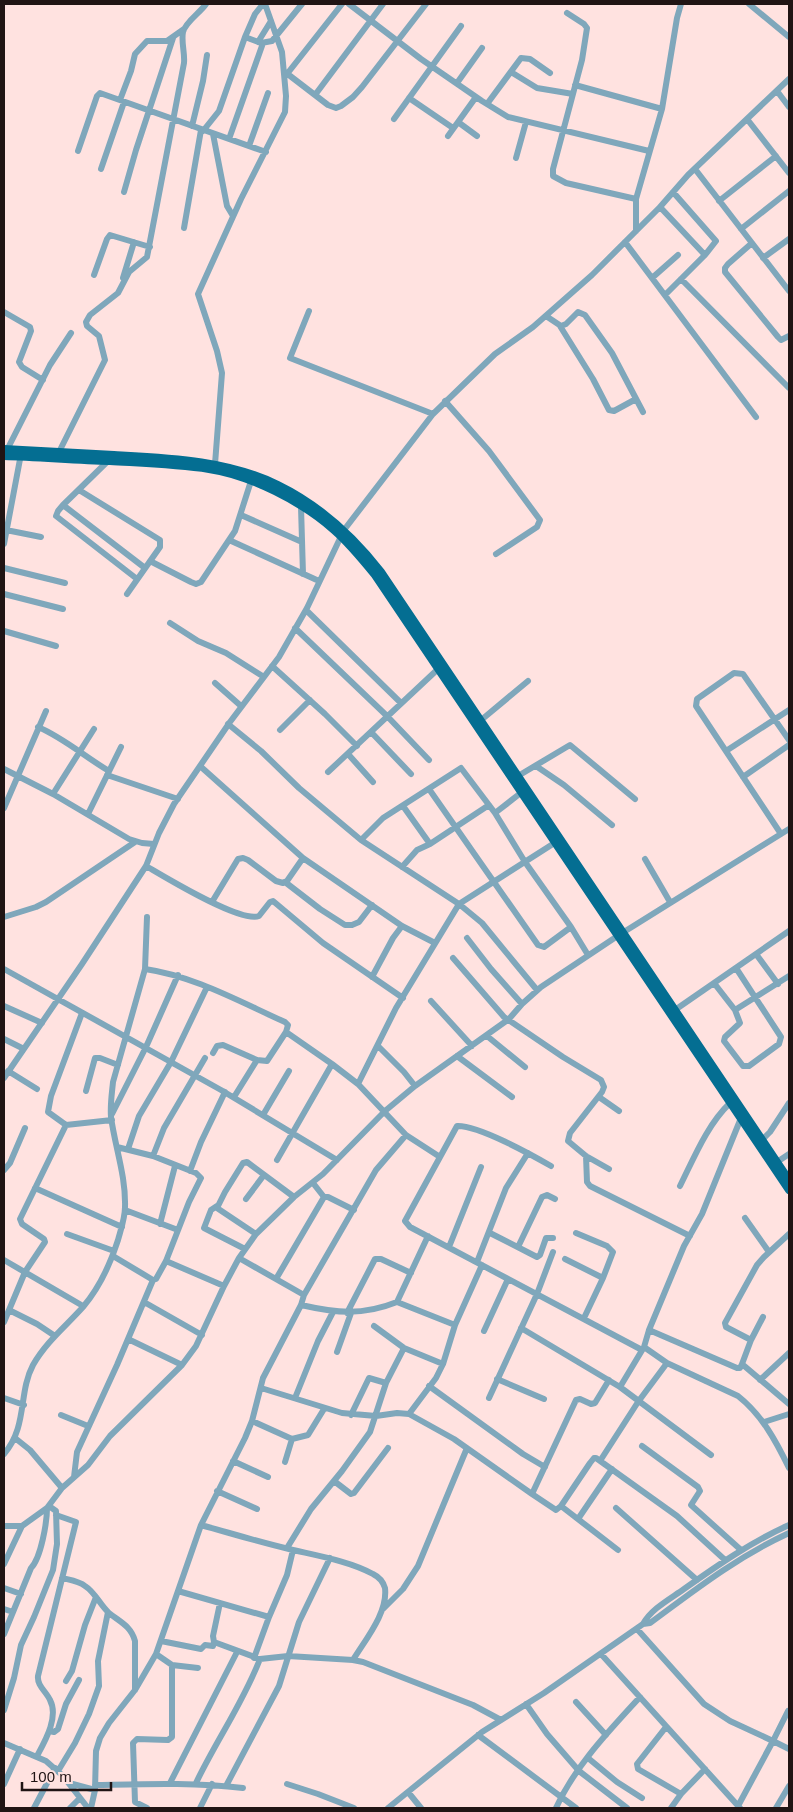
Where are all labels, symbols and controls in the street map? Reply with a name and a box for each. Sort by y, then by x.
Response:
scale bar [22,1760,111,1792]
text: 100 m [30,1768,72,1785]

